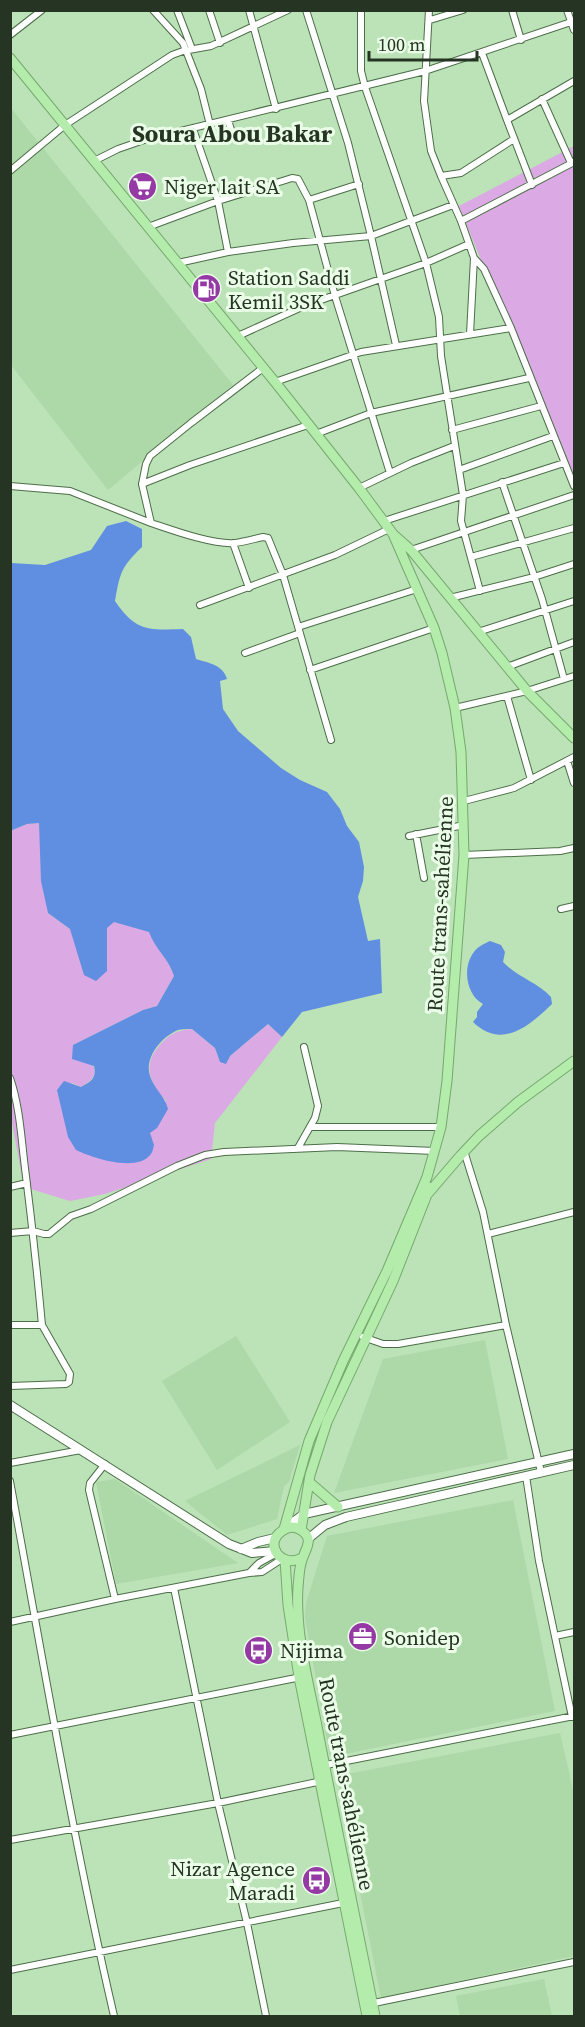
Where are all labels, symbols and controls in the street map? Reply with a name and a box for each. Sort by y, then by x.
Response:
scale bar [369,24,477,62]
text: 100 m [378,32,425,57]
district label: Soura Abou Bakar [132,117,333,150]
supermarket icon: Niger lait SA [127,170,159,202]
place label: Niger lait SA [164,172,280,201]
place label: Station Saddi Kemil 3SK [228,263,350,316]
fuel station icon: Station Saddi Kemil 3SK [191,273,223,305]
street label: Route trans-sahélienne [420,795,460,1013]
office icon: Sonidep [347,1621,379,1653]
place label: Sonidep [384,1623,460,1652]
bus stop icon: Nijima [243,1634,275,1666]
place label: Nijima [280,1636,344,1665]
street label: Route trans-sahélienne [312,1675,382,1893]
place label: Nizar Agence Maradi [170,1854,295,1907]
bus stop icon: Nizar Agence Maradi [300,1864,332,1896]

